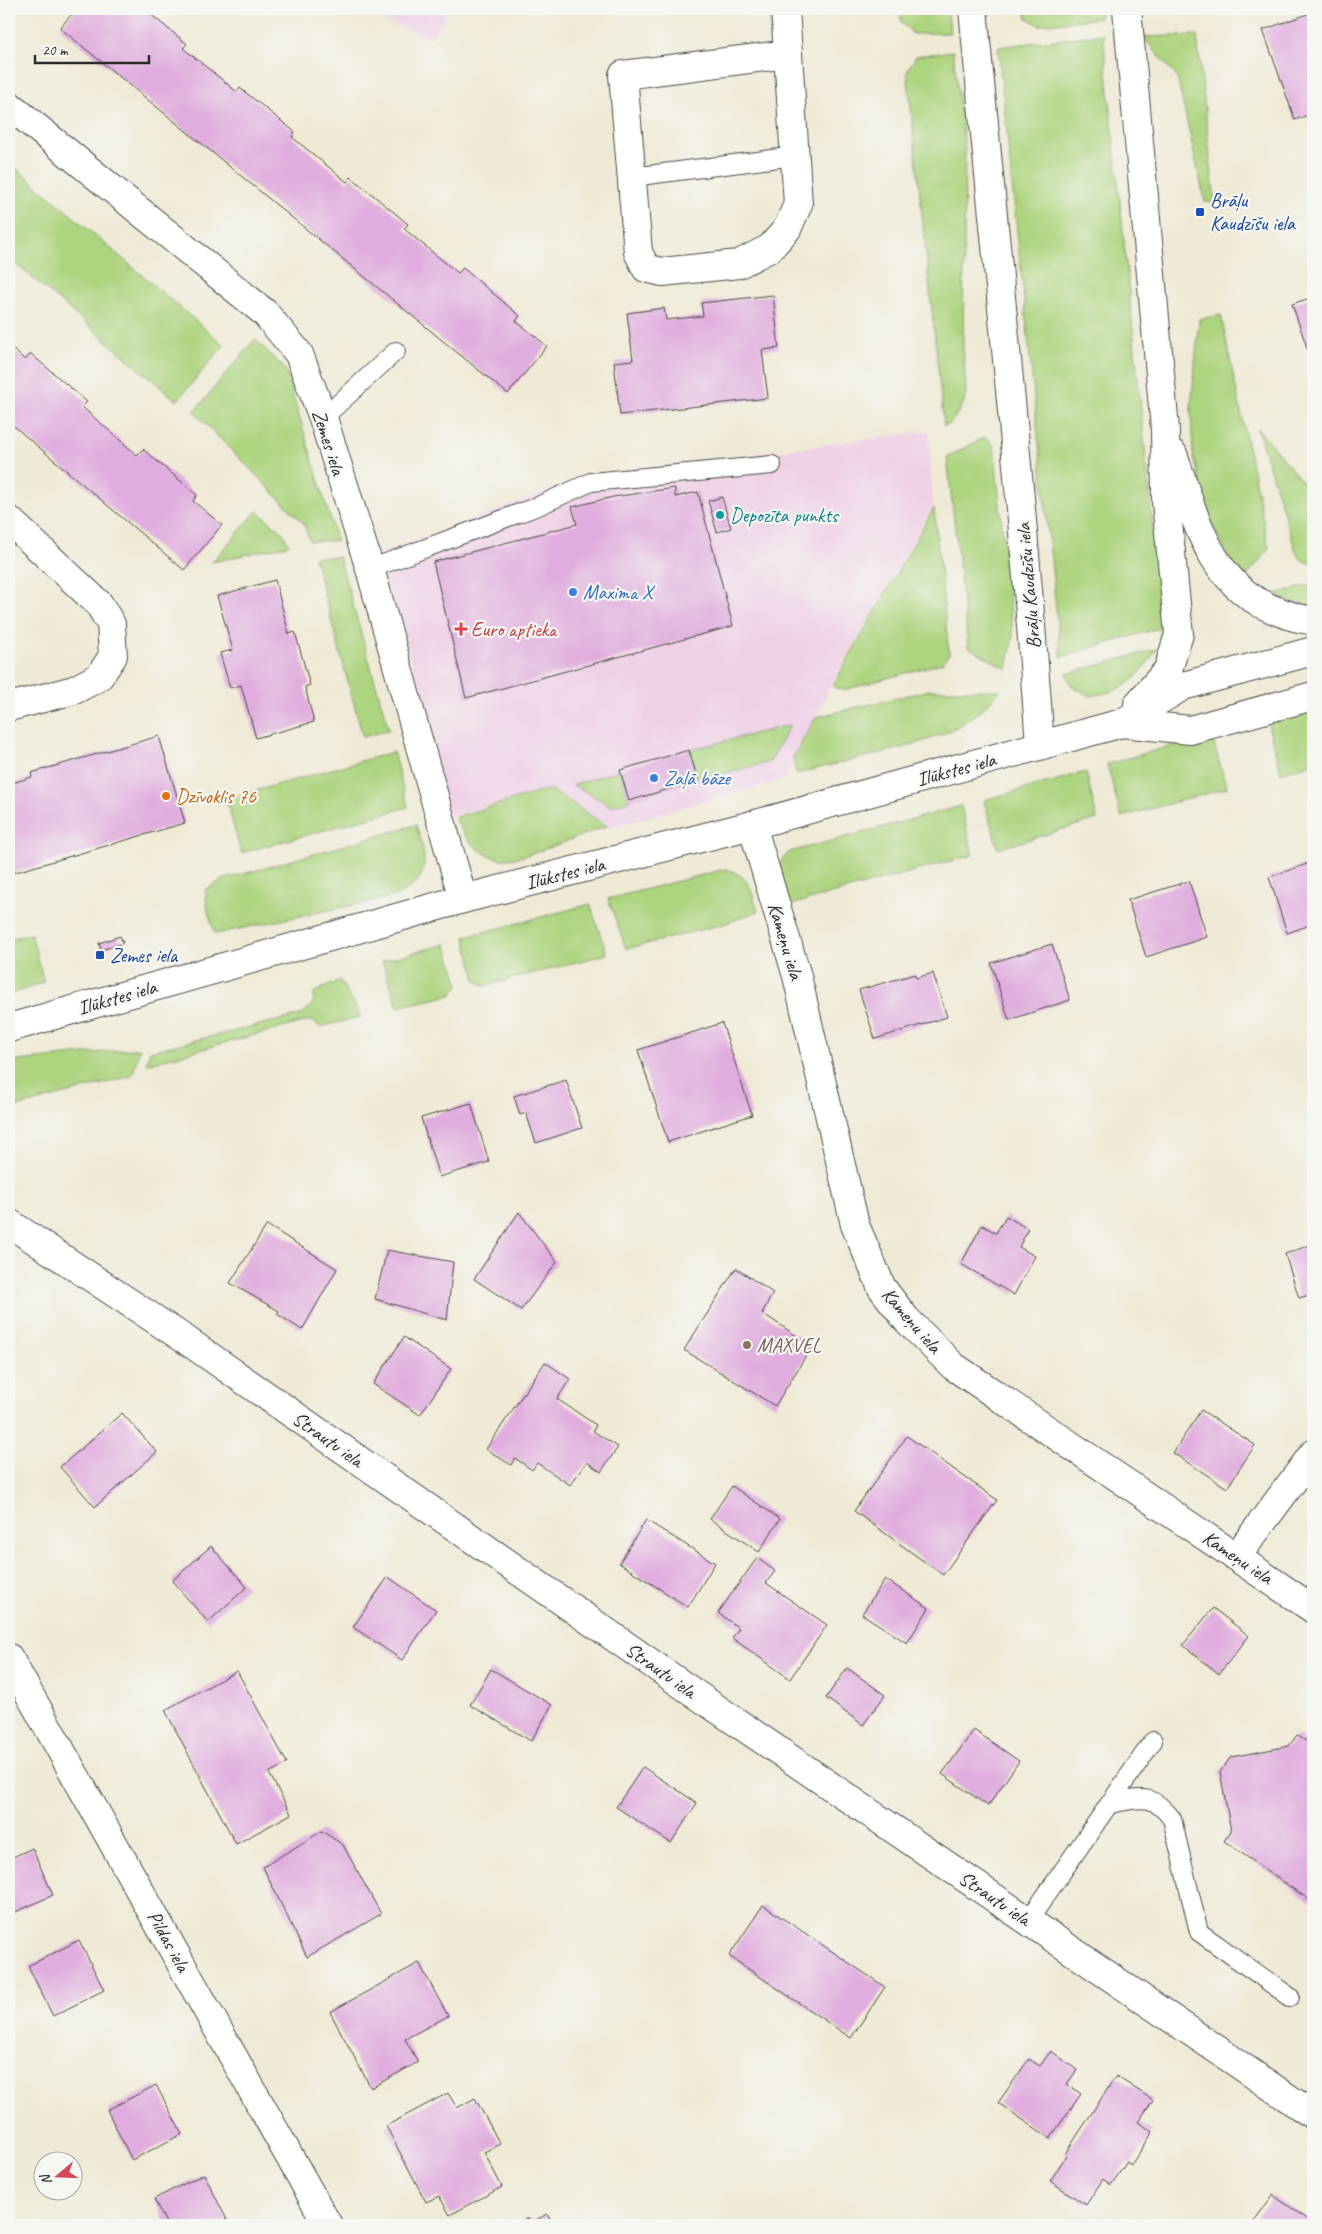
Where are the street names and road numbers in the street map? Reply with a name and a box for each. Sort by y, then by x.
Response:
street label: Zemes iela [306,406,351,480]
street label: Brāļu Kaudzīšu iela [1010,521,1046,650]
street label: Ilūkstes iela [914,747,999,792]
street label: Ilūkstes iela [523,851,608,895]
street label: Kameņu iela [762,900,809,984]
street label: Ilūkstes iela [75,974,160,1021]
street label: Kameņu iela [876,1282,948,1359]
street label: Strautu iela [287,1406,369,1474]
street label: Kameņu iela [1198,1525,1279,1591]
street label: Strautu iela [620,1637,702,1705]
street label: Strautu iela [954,1865,1037,1932]
street label: Pildas iela [142,1906,196,1978]

